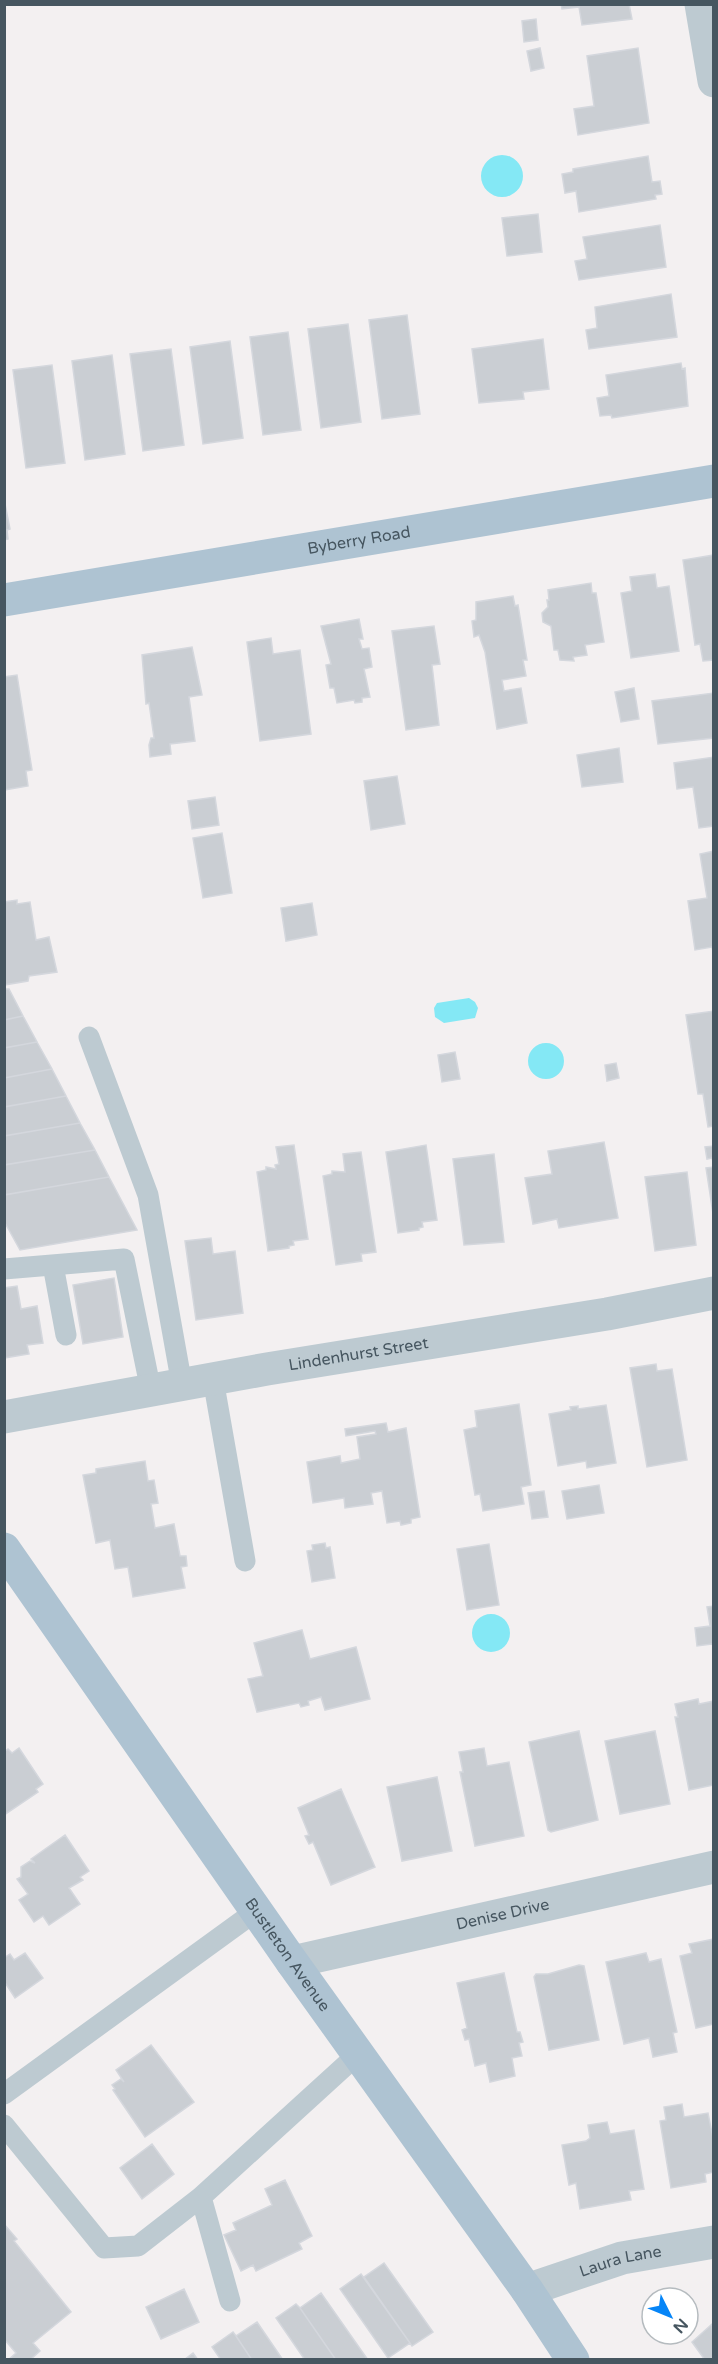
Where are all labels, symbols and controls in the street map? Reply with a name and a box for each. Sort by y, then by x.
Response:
street label: Byberry Road [306,522,412,559]
street label: Lindenhurst Street [287,1333,430,1375]
street label: Bustleton Avenue [240,1894,334,2016]
street label: Denise Drive [454,1894,551,1935]
street label: Laura Lane [577,2241,663,2282]
north arrow [640,2286,700,2346]
text: N [669,2314,692,2337]

